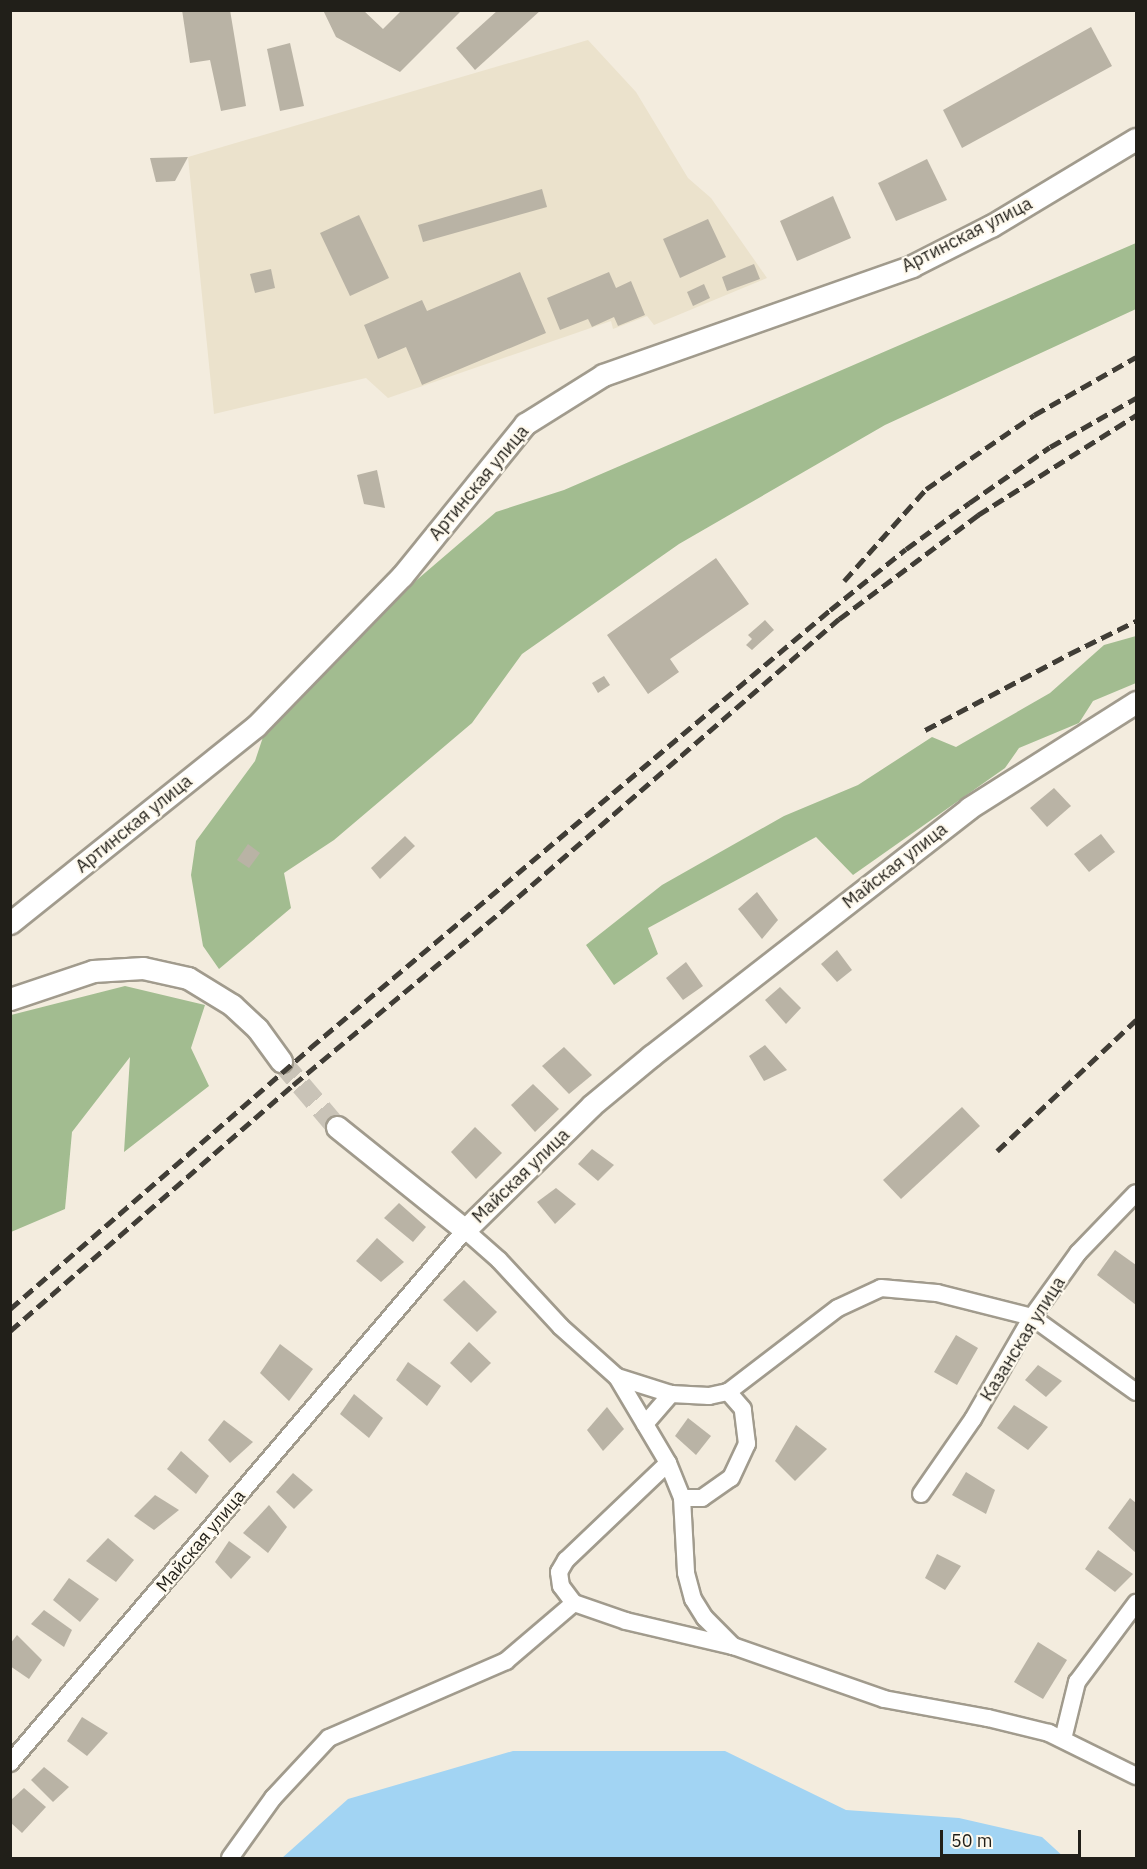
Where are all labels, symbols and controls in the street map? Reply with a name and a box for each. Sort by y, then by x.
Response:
street label: Артинская улица [898,193,1036,277]
street label: Артинская улица [425,421,533,545]
street label: Артинская улица [71,770,197,878]
street label: Майская улица [838,818,952,914]
street label: Майская улица [468,1124,574,1228]
street label: Казанская улица [976,1273,1070,1405]
street label: Майская улица [152,1485,250,1597]
scale bar [943,1818,1084,1856]
text: 50 m [951,1829,993,1852]

